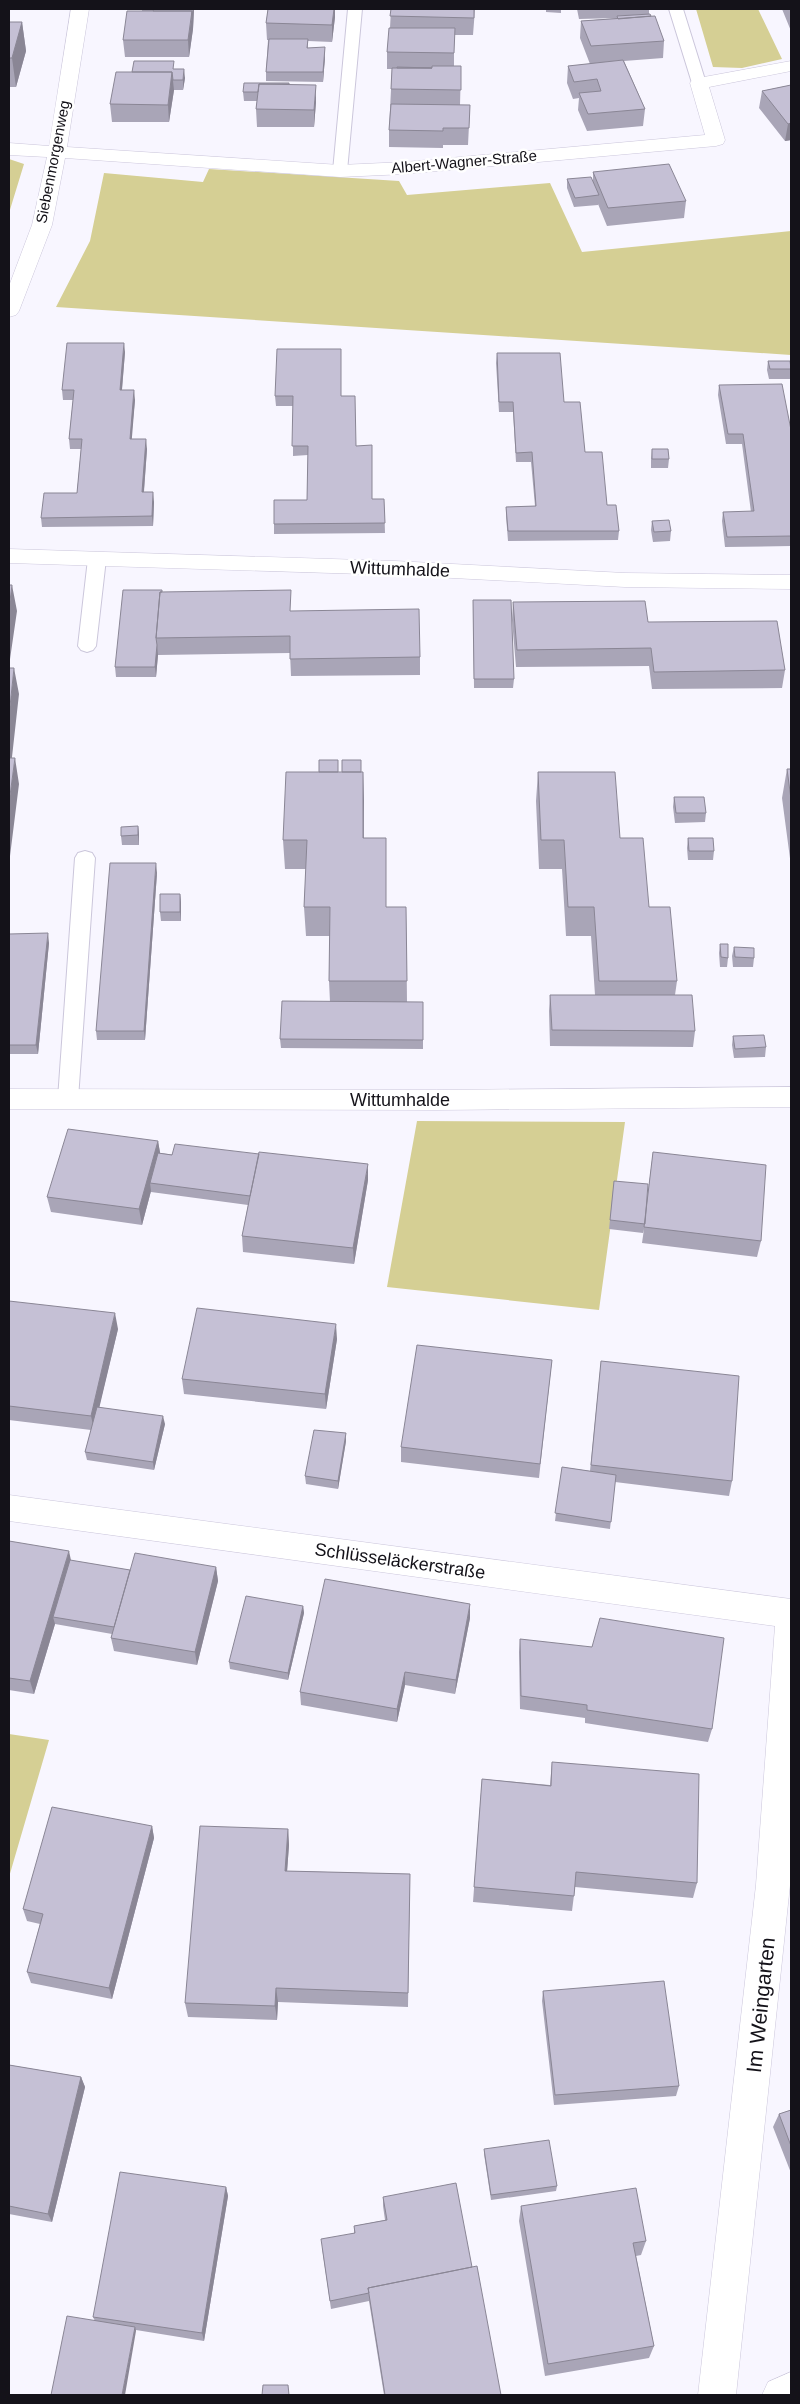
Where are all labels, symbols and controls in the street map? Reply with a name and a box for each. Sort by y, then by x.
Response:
street label: Siebenmorgenweg [32,99,73,225]
street label: Albert-Wagner-Straße [390,147,537,176]
street label: Wittumhalde [350,557,450,581]
street label: Wittumhalde [350,1090,450,1110]
street label: Schlüsseläckerstraße [313,1539,487,1583]
street label: Im Weingarten [742,1936,779,2074]

